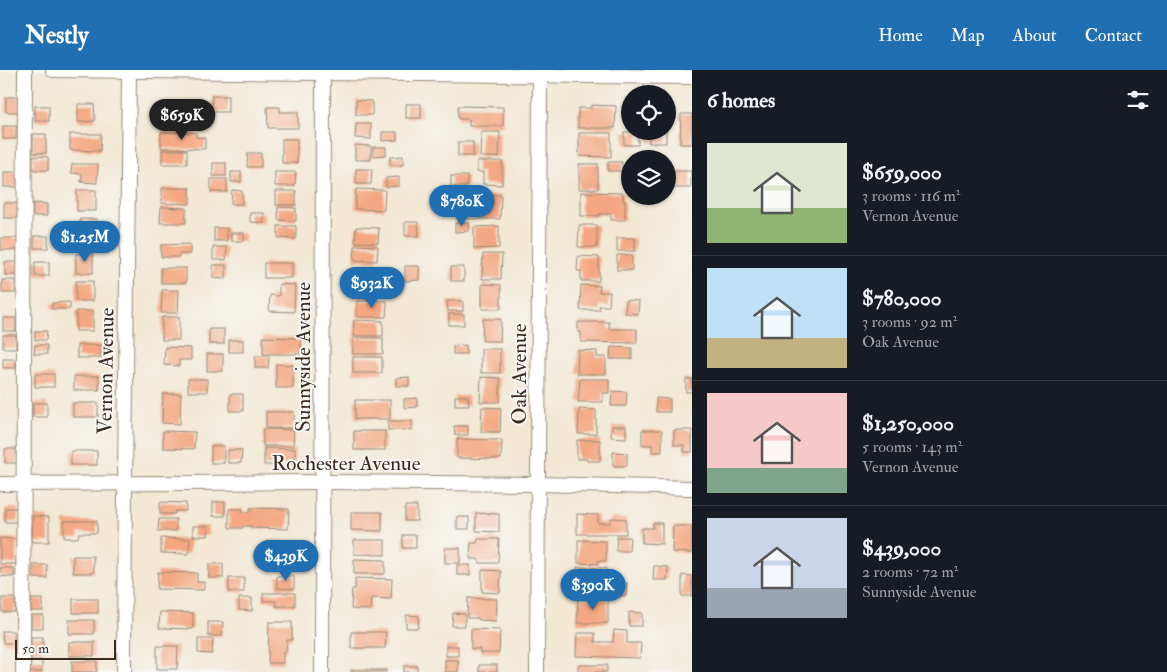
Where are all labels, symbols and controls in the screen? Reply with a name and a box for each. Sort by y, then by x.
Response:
text: Nestly [25,20,89,51]
text: Home [878,24,923,47]
text: Map [951,24,985,47]
text: About [1013,24,1057,47]
text: Contact [1085,24,1142,47]
map controls [621,85,676,205]
button: locate [621,85,676,140]
icon: filters [1124,86,1152,114]
text: 6 homes [707,87,775,114]
pin: $659K [147,98,217,141]
text: $659K [160,105,204,125]
button: layers [621,150,676,205]
text: $659,000 [862,159,942,186]
icon: home [747,163,807,223]
pin: $780K [427,184,497,227]
text: 3 rooms · 116 m² [862,186,960,206]
text: $780K [440,191,484,211]
text: Vernon Avenue [862,206,958,226]
pin: $1.25M [44,220,126,263]
text: $1.25M [61,227,109,247]
pin: $932K [337,266,407,309]
text: $932K [351,273,393,293]
street label: Sunnyside Avenue [290,282,317,432]
text: $780,000 [862,285,941,312]
icon: home [747,288,807,348]
street label: Vernon Avenue [91,307,121,435]
text: 3 rooms · 92 m² [862,312,957,332]
street label: Oak Avenue [506,323,533,425]
text: Oak Avenue [862,332,939,352]
text: $1,250,000 [862,410,954,437]
icon: home [747,413,807,473]
text: 5 rooms · 143 m² [862,437,962,457]
street label: Rochester Avenue [271,450,421,477]
text: Vernon Avenue [862,457,958,477]
text: $439,000 [862,535,941,562]
icon: home [747,538,807,598]
pin: $439K [251,540,321,582]
text: $439K [264,546,308,566]
text: 2 rooms · 72 m² [862,562,958,582]
pin: $390K [558,568,628,611]
text: $390K [572,575,614,595]
text: Sunnyside Avenue [862,582,976,602]
scale bar [15,637,116,660]
text: 50 m [22,640,49,657]

